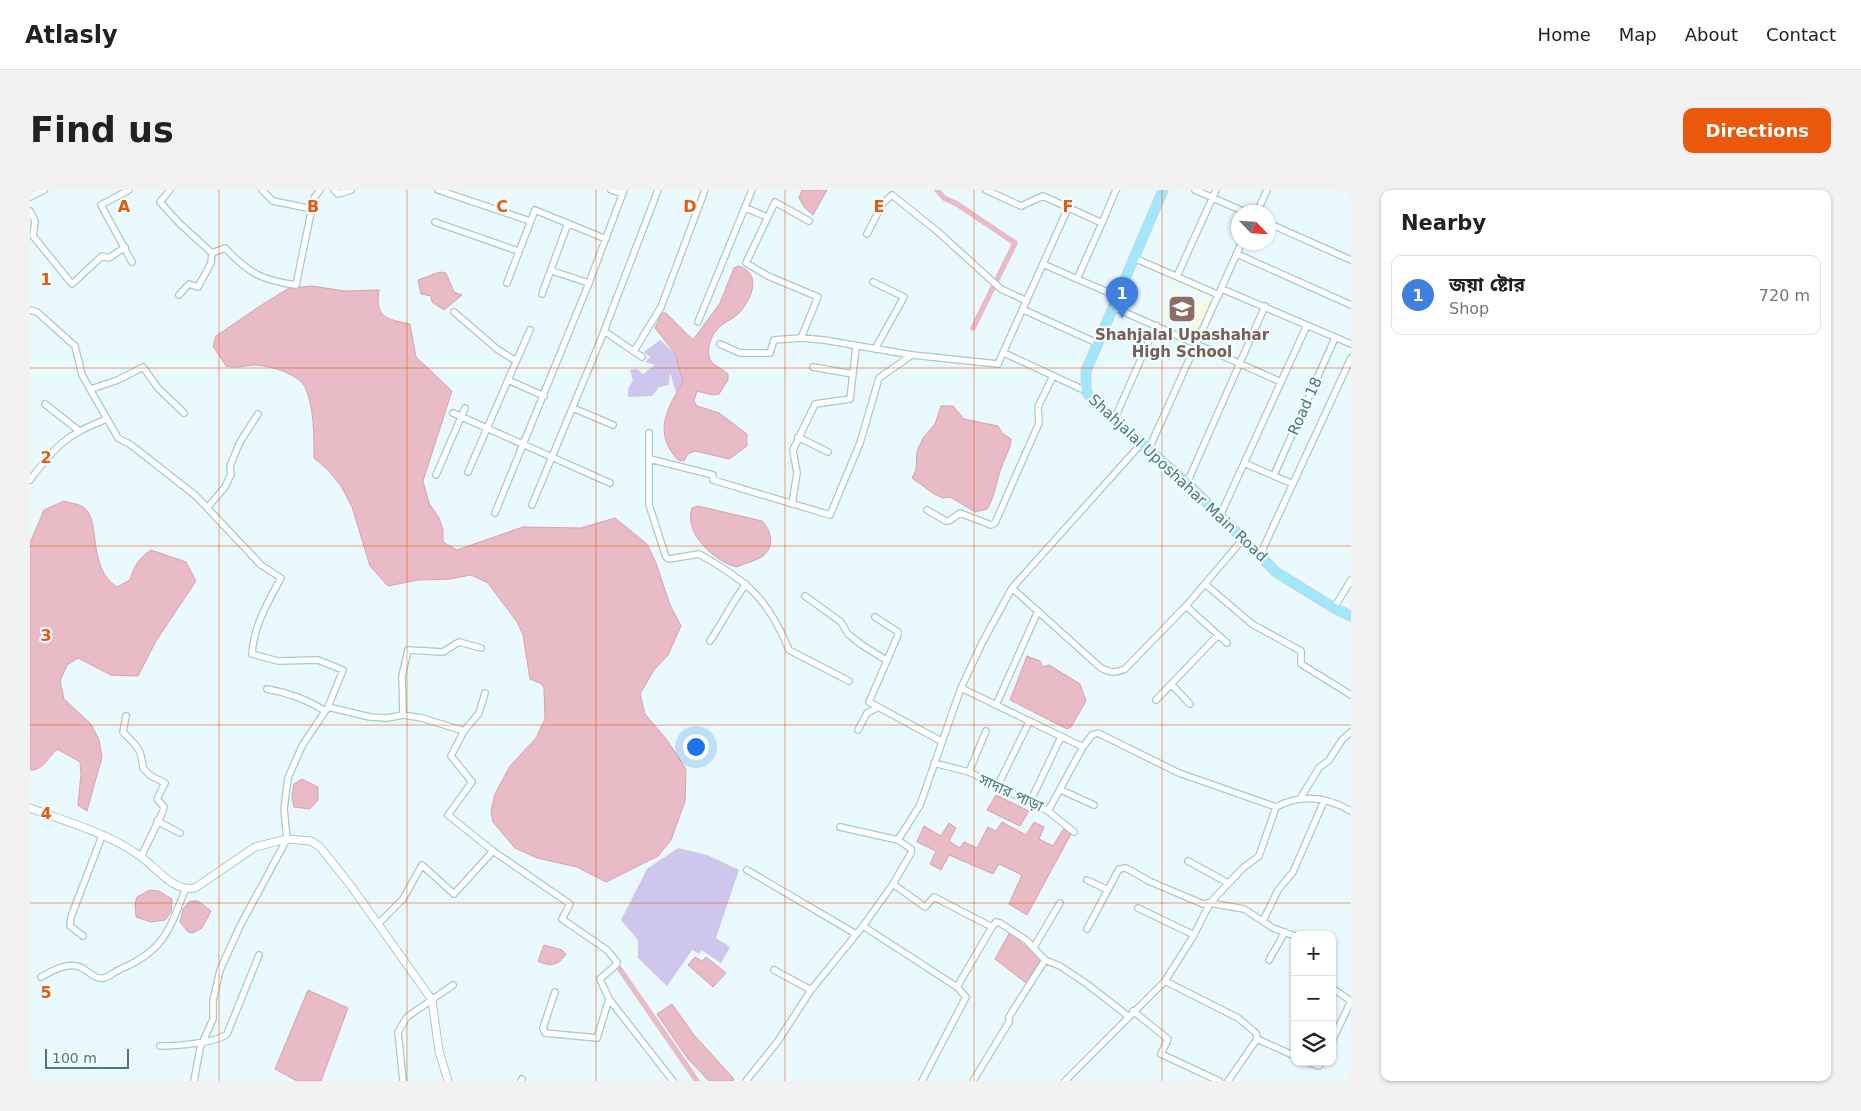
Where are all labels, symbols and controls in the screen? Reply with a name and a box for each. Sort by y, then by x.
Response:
text: Atlasly [25,21,118,49]
text: Home [1538,24,1591,45]
text: Map [1619,24,1657,45]
text: About [1685,24,1738,45]
text: Contact [1766,24,1836,45]
button: Directions [1683,108,1831,153]
text: Find us [30,110,174,150]
text: A [118,197,131,216]
text: B [307,197,319,216]
text: C [496,197,508,216]
text: D [683,197,697,216]
text: E [874,197,884,216]
text: F [1063,197,1073,216]
north arrow [1231,205,1276,250]
text: Nearby [1401,211,1486,235]
text: 1 [40,270,52,289]
text: জয়া ষ্টোর [1449,273,1525,295]
pin: 1 [1106,277,1138,318]
text: 1 [1412,286,1424,305]
text: 720 m [1759,286,1810,305]
school or university icon: Shahjalal Upashahar High School [1167,294,1197,324]
text: Shop [1449,299,1489,318]
place label: Shahjalal Upashahar High School [1095,326,1270,361]
street label: Road 18 [1284,374,1326,438]
street label: Shahjalal Uposhahar Main Road [1085,390,1271,566]
text: 2 [40,448,52,467]
text: 3 [40,626,52,645]
your location [683,734,709,760]
street label: সাদার পাড়া [975,770,1047,816]
text: 4 [40,804,52,823]
map controls [1291,931,1336,1066]
button: + [1291,931,1336,976]
button: − [1291,976,1336,1021]
text: 5 [40,983,52,1002]
button: layers [1291,1021,1336,1066]
scale bar [45,1046,129,1069]
text: 100 m [52,1050,97,1066]

